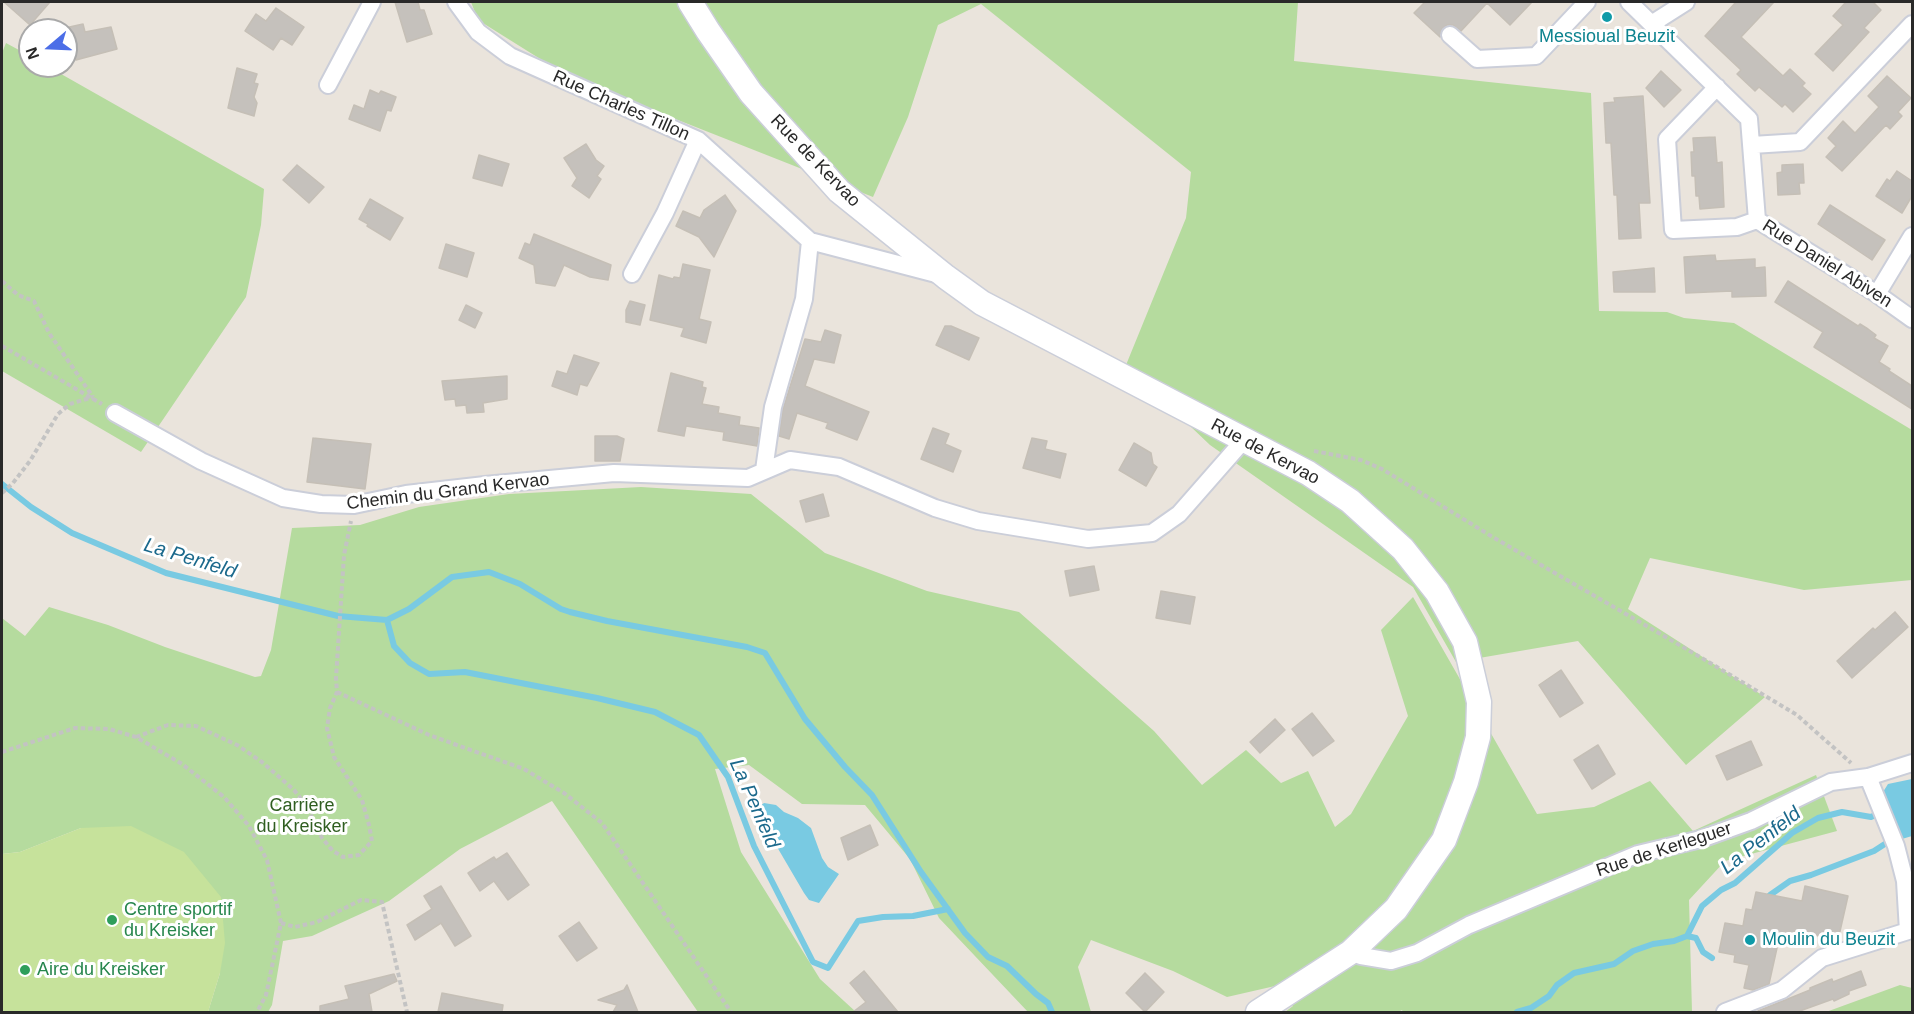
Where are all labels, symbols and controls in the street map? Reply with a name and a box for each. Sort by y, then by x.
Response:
marker: Messioual Beuzit [1600,10,1614,24]
north arrow [18,18,78,78]
place label: Messioual Beuzit [1539,26,1675,48]
text: N [22,45,42,62]
street label: Rue Charles Tillon [549,66,693,146]
street label: Rue de Kervao [766,110,864,212]
street label: Rue Daniel Abiven [1758,215,1896,313]
street label: Rue de Kervao [1207,414,1323,490]
street label: Chemin du Grand Kervao [345,469,551,515]
water label: La Penfeld [141,534,239,584]
water label: La Penfeld [724,755,784,853]
park label: Carrière du Kreisker [256,795,348,838]
water label: La Penfeld [1716,802,1806,880]
street label: Rue de Kerleguer [1594,818,1734,882]
place label: Centre sportif du Kreisker [124,899,232,942]
marker: Centre sportif du Kreisker [105,913,119,927]
place label: Moulin du Beuzit [1762,929,1895,951]
marker: Moulin du Beuzit [1743,933,1757,947]
place label: Aire du Kreisker [37,959,165,981]
marker: Aire du Kreisker [18,963,32,977]

